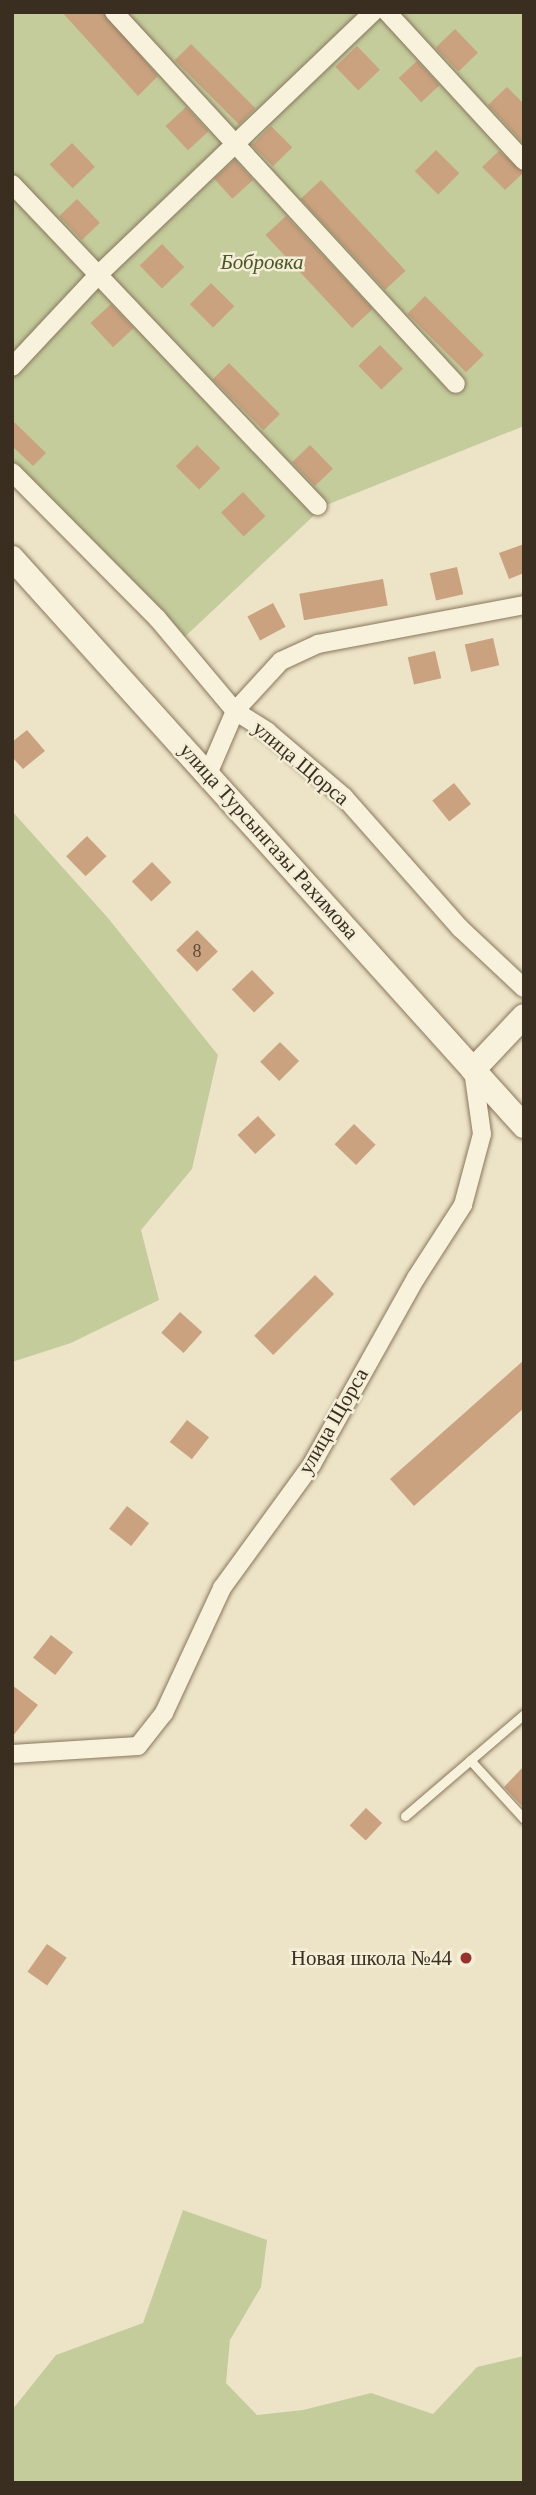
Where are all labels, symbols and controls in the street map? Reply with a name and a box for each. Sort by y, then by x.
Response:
park label: Бобровка [220,249,304,275]
street label: улица Щорса [248,715,354,811]
street label: улица Турсынгазы Рахимова [174,738,364,944]
house number: 8 [192,940,202,962]
street label: улица Щорса [293,1364,373,1478]
place label: Новая школа №44 [291,1945,452,1971]
marker: Новая школа №44 [458,1950,474,1966]

